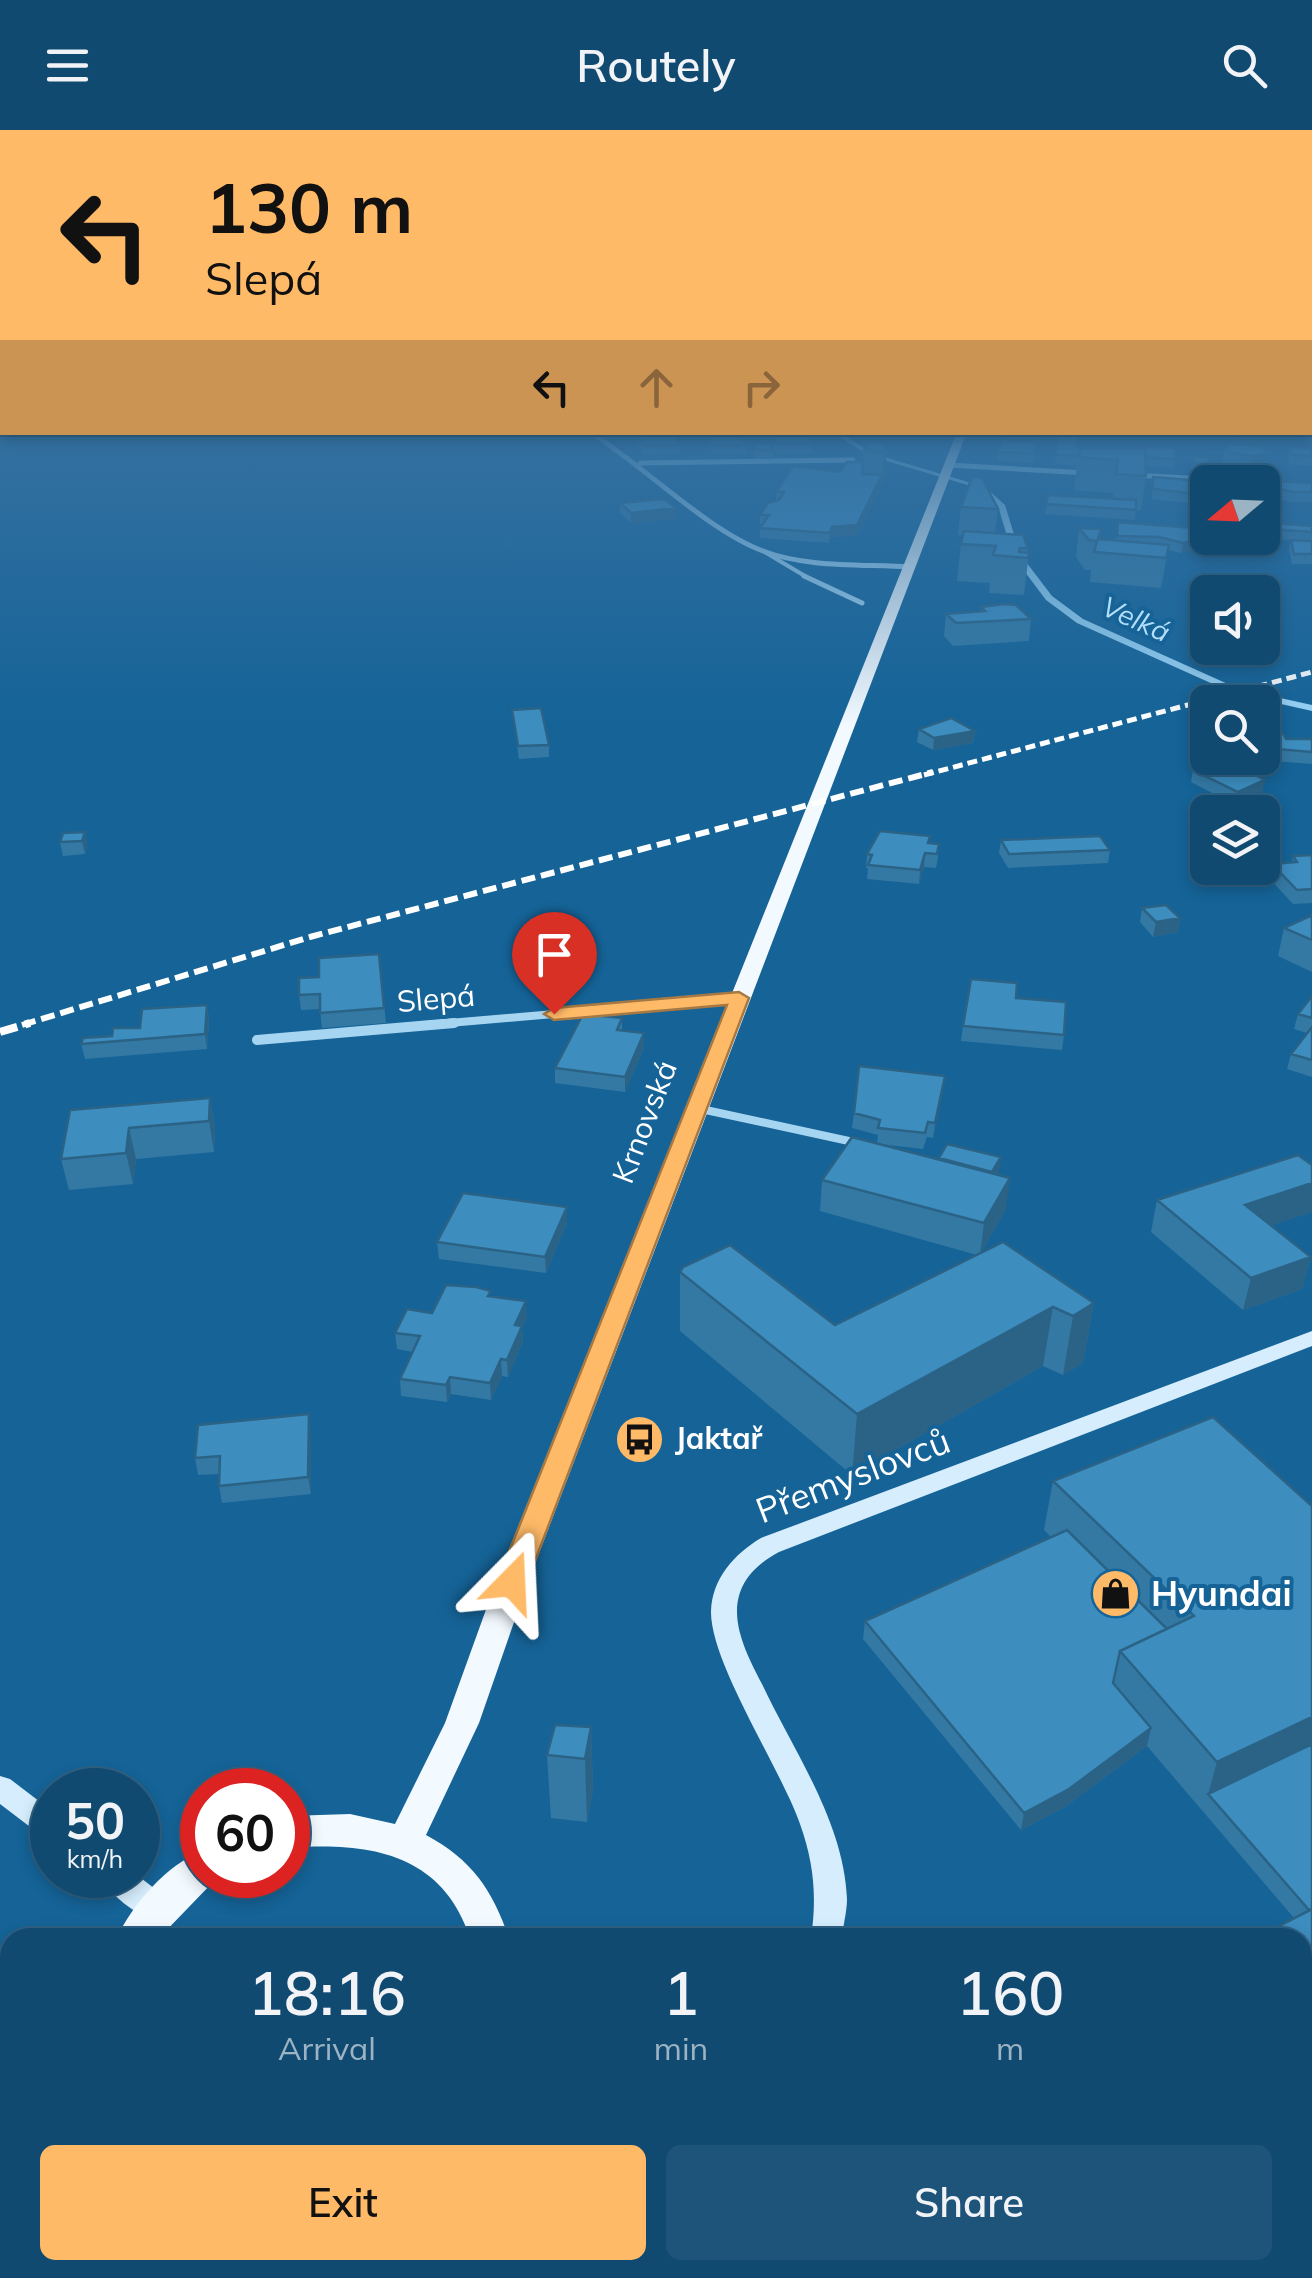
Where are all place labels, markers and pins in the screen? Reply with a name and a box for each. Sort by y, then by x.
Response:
pin [512,912,597,1015]
bus stop icon: Jaktař [614,1413,666,1465]
place label: Jaktař [675,1419,764,1457]
shop icon: Hyundai [1090,1568,1142,1620]
place label: Hyundai [1151,1571,1292,1615]

